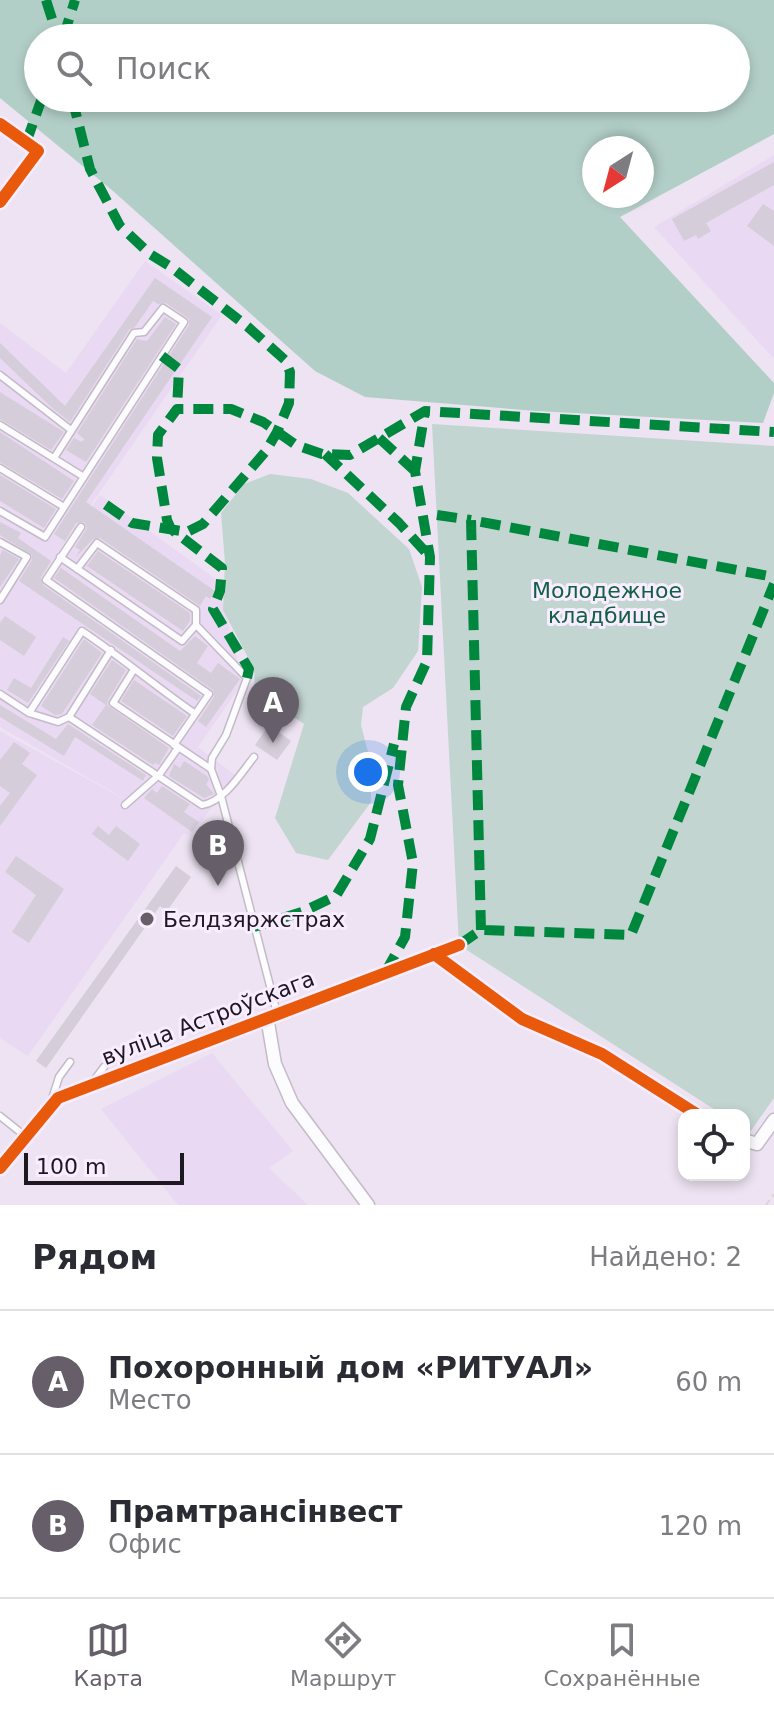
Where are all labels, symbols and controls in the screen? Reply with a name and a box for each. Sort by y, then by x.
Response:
search box [24,24,750,112]
icon: search [52,46,96,90]
text: Поиск [116,51,211,86]
north arrow [582,136,654,208]
park label: Молодежное кладбище [532,578,682,628]
pin: A [247,677,299,743]
your location [348,752,388,792]
pin: B [192,820,244,886]
place label: Белдзяржстрах [163,907,345,932]
marker: Белдзяржстрах [138,910,156,928]
street label: вуліца Астроўскага [98,966,318,1070]
map controls [678,1109,750,1181]
button: locate [678,1109,750,1181]
scale bar [24,1149,184,1185]
text: 100 m [36,1154,106,1179]
text: Рядом [32,1237,157,1277]
text: Найдено: 2 [589,1242,742,1272]
text: Похоронный дом «РИТУАЛ» [108,1350,593,1385]
text: A [48,1367,68,1397]
text: 60 m [675,1367,742,1397]
text: Место [108,1385,192,1415]
text: Прамтрансінвест [108,1494,402,1529]
text: B [48,1511,68,1541]
text: 120 m [659,1511,742,1541]
text: Офис [108,1529,182,1559]
tab: Карта [74,1618,143,1691]
tab: Маршрут [290,1618,396,1691]
tab: Сохранённые [544,1618,700,1691]

